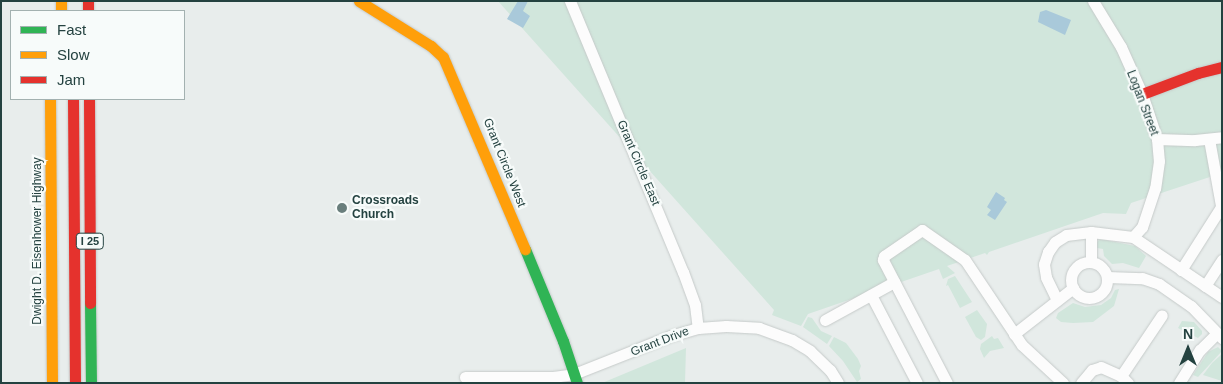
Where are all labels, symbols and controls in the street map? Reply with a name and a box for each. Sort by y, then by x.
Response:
legend [10,10,185,100]
text: Fast [57,21,86,38]
text: Slow [57,46,90,63]
street label: Logan Street [1123,68,1161,138]
text: Jam [57,71,85,88]
street label: Grant Circle West [480,117,528,209]
street label: Grant Circle East [614,118,662,208]
street label: Dwight D. Eisenhower Highway [31,157,45,325]
place label: Crossroads Church [352,194,419,222]
marker: Crossroads Church [336,202,348,214]
road number: I 25 [75,232,105,250]
street label: Grant Drive [629,324,691,360]
north arrow [1163,324,1213,374]
text: N [1183,326,1193,342]

